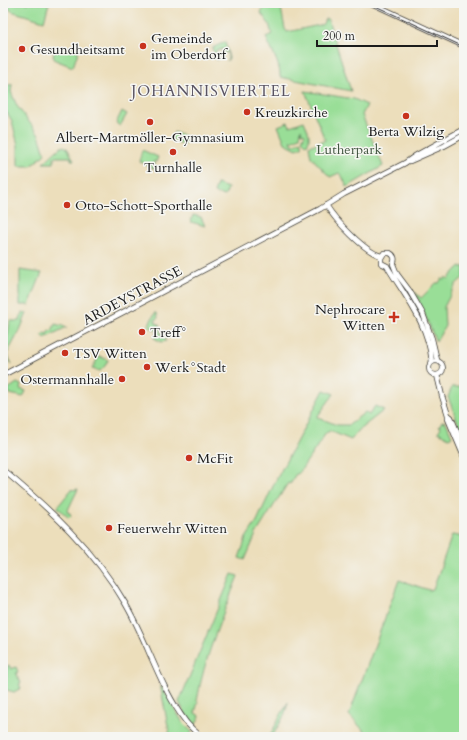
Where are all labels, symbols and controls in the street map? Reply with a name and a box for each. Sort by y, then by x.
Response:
scale bar [317,22,437,48]
text: 200 m [323,28,356,44]
place label: Gemeinde im Oberdorf [151,29,229,64]
place label: Gesundheitsamt [30,40,125,59]
marker: Gemeinde im Oberdorf [138,41,148,51]
marker: Gesundheitsamt [17,44,27,54]
district label: JOHANNISVIERTEL [129,81,291,101]
place label: Kreuzkirche [255,103,328,122]
marker: Kreuzkirche [242,107,252,117]
marker: Berta Wilzig [401,111,411,121]
marker: Albert-Martmöller-Gymnasium [145,117,155,127]
place label: Berta Wilzig [368,122,444,141]
place label: Albert-Martmöller-Gymnasium [56,128,244,147]
park label: Lutherpark [316,140,382,159]
marker: Turnhalle [168,147,178,157]
place label: Turnhalle [144,158,202,177]
place label: Otto-Schott-Sporthalle [75,196,212,215]
marker: Otto-Schott-Sporthalle [62,200,72,210]
street label: ARDEYSTRASSE [79,261,185,330]
place label: Nephrocare Witten [315,300,385,335]
marker: Nephrocare Witten [388,311,400,323]
place label: Treff° [150,323,187,342]
marker: Treff° [137,327,147,337]
place label: TSV Witten [73,344,147,363]
marker: TSV Witten [60,348,70,358]
place label: Werk°Stadt [154,358,227,377]
marker: Werk°Stadt [142,362,152,372]
place label: Ostermannhalle [20,370,114,389]
marker: Ostermannhalle [117,374,127,384]
place label: McFit [197,449,233,468]
marker: McFit [184,453,194,463]
place label: Feuerwehr Witten [117,519,227,538]
marker: Feuerwehr Witten [104,523,114,533]

